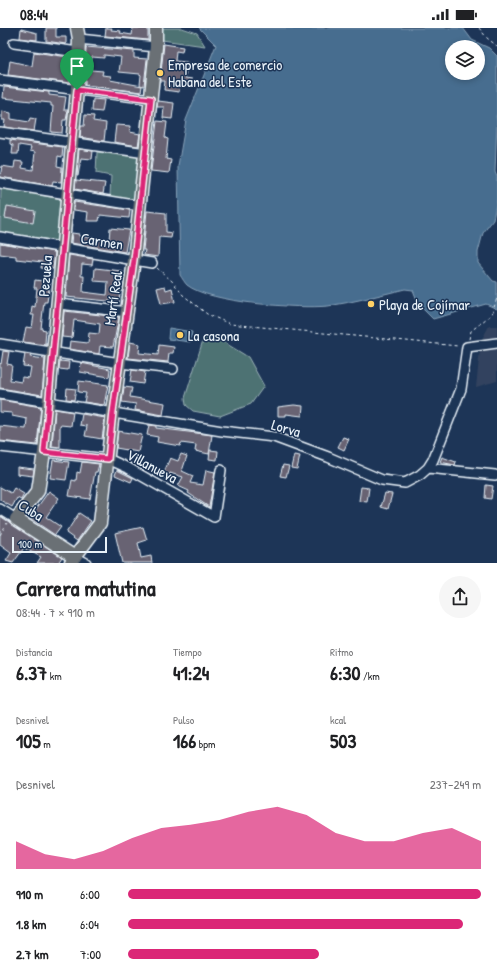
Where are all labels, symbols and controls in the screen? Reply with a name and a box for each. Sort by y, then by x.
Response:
text: 08:44 [20,4,48,25]
map controls [445,40,485,80]
button: layers [445,40,485,80]
pin [60,49,94,90]
place label: Empresa de comercio Habana del Este [168,54,282,92]
icon: arrive [66,55,88,77]
marker: Empresa de comercio Habana del Este [155,68,165,78]
street label: Carmen [79,227,125,255]
street label: Pezuela [33,254,57,298]
street label: Martí Real [99,269,127,327]
place label: Playa de Cojímar [379,294,470,315]
marker: Playa de Cojímar [366,299,376,309]
place label: La casona [188,325,239,346]
marker: La casona [175,330,185,340]
street label: Lorva [269,414,303,442]
street label: Villanueva [123,444,181,488]
street label: Cuba [14,494,48,526]
scale bar [12,535,107,554]
text: 100 m [18,537,42,551]
text: Carrera matutina [16,573,156,603]
button: share [439,576,481,618]
text: 08:44 · 7 × 910 m [16,603,95,621]
text: Distancia [16,645,52,659]
text: Tiempo [173,645,202,659]
text: Ritmo [330,645,353,659]
text: 6.37 [16,659,47,686]
text: 41:24 [173,659,209,686]
text: 6:30 [330,659,361,686]
text: km [47,669,62,683]
text: /km [361,669,380,683]
text: Desnivel [16,713,49,727]
text: Pulso [173,713,194,727]
text: kcal [330,713,346,727]
text: 105 [16,727,41,754]
text: 166 [173,727,196,754]
text: 503 [330,727,356,754]
text: m [41,737,51,751]
text: bpm [196,737,215,751]
text: Desnivel [16,775,55,793]
text: 237–249 m [430,775,481,793]
text: 910 m [16,885,43,903]
text: 6:00 [80,885,100,903]
text: 1.8 km [16,915,46,933]
text: 6:04 [80,915,99,933]
text: 2.7 km [16,945,49,963]
text: 7:00 [80,945,101,963]

